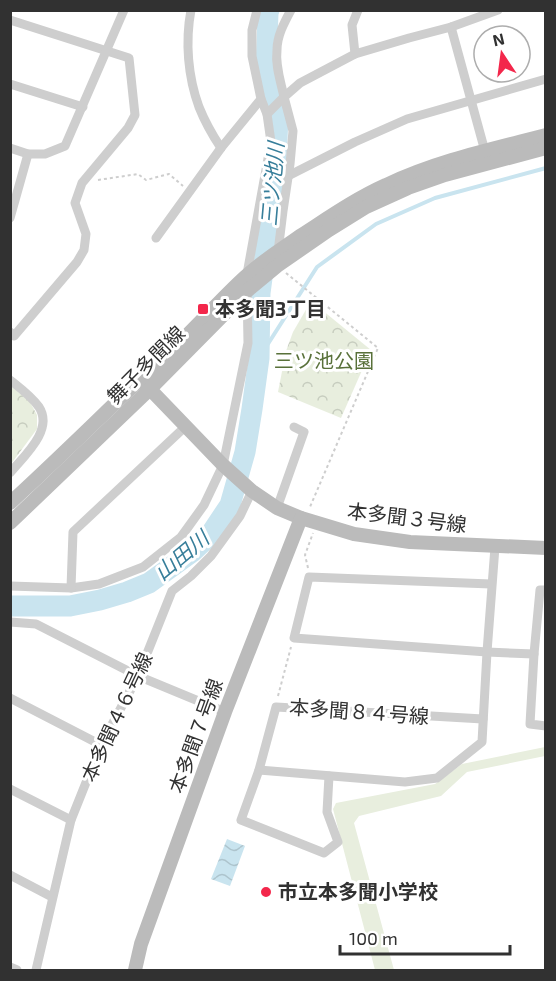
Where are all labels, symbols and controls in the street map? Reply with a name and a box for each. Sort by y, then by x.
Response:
north arrow [472,24,532,84]
text: N [491,28,506,49]
water label: 三ツ池川 [255,139,288,227]
place label: 本多聞3丁目 [215,296,326,320]
marker: 本多聞3丁目 [196,302,210,316]
street label: 舞子多聞線 [101,320,189,408]
park label: 三ツ池公園 [274,348,374,372]
street label: 本多聞３号線 [346,498,468,536]
water label: 山田川 [149,524,215,585]
street label: 本多聞４６号線 [76,648,157,785]
street label: 本多聞７号線 [163,675,227,796]
street label: 本多聞８４号線 [288,694,430,728]
place label: 市立本多聞小学校 [278,879,438,903]
marker: 市立本多聞小学校 [259,885,273,899]
scale bar [340,918,510,956]
text: 100 m [349,927,398,949]

